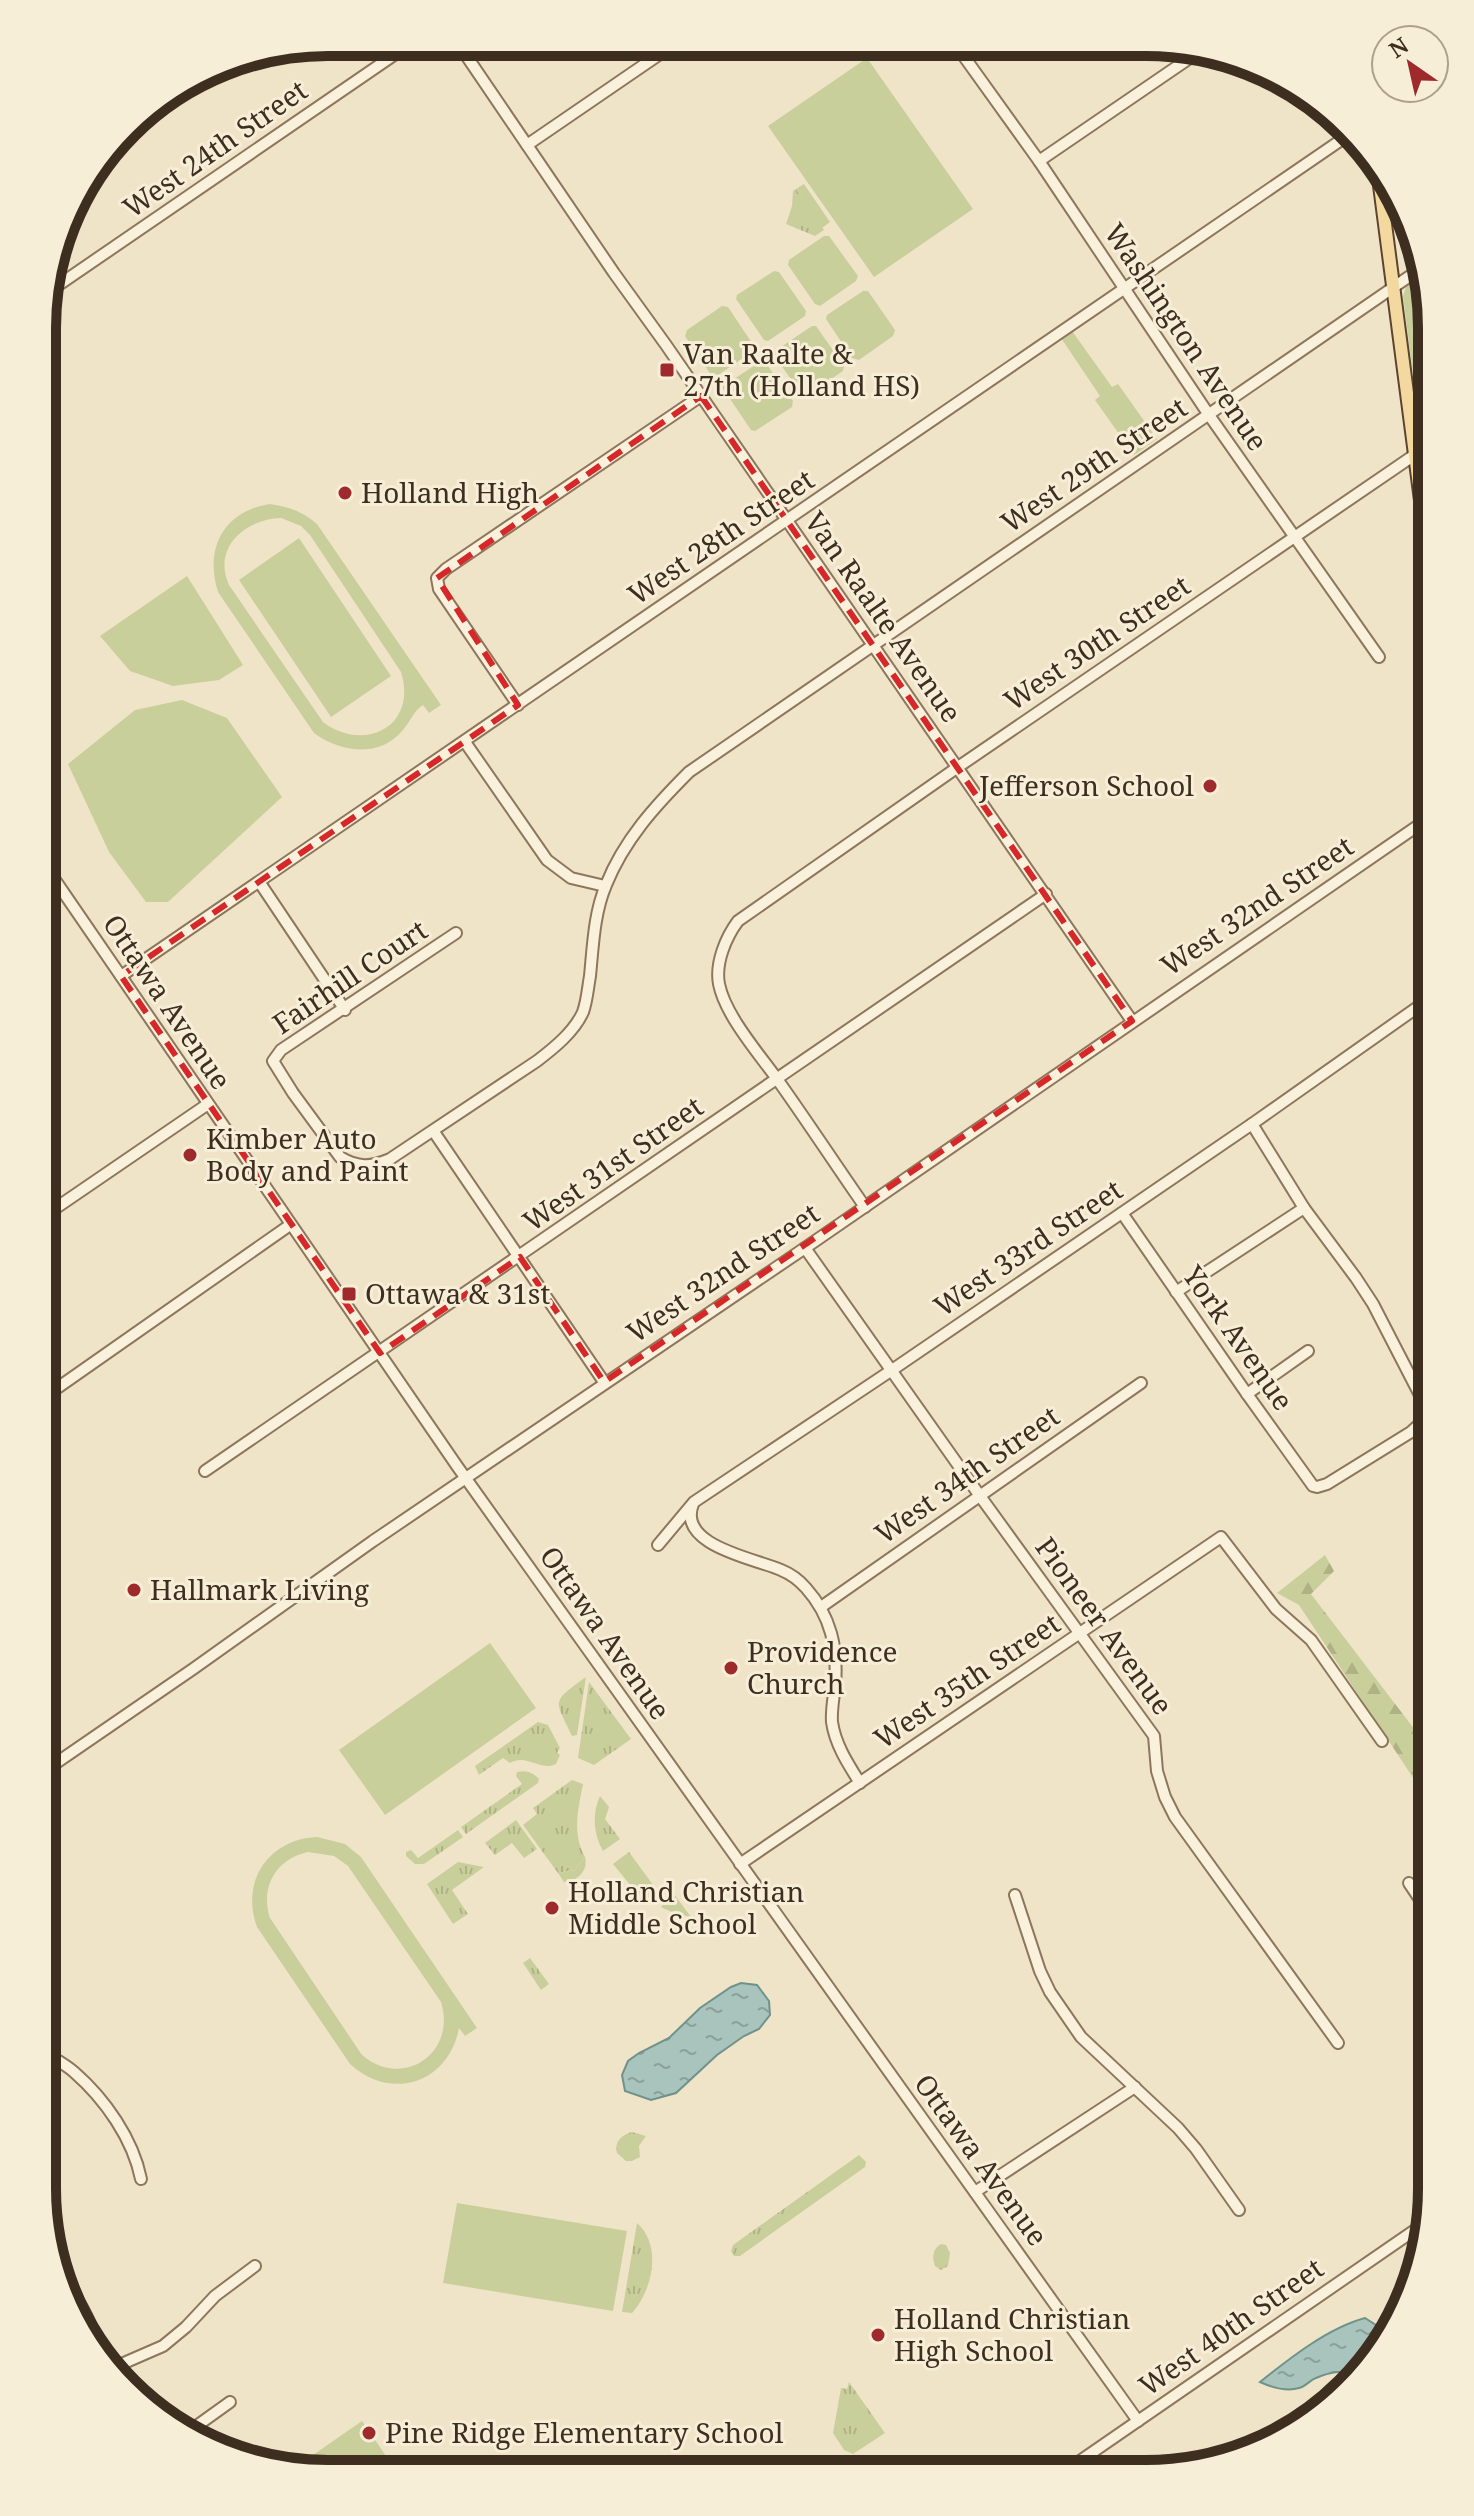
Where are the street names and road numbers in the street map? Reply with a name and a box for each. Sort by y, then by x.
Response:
street label: West 24th Street [115,70,314,226]
street label: Washington Avenue [1096,215,1277,458]
street label: West 29th Street [993,388,1194,541]
street label: West 28th Street [620,460,821,613]
street label: Van Raalte Avenue [797,504,971,729]
street label: West 30th Street [996,566,1197,719]
street label: West 32nd Street [1153,827,1360,984]
street label: Ottawa Avenue [95,906,240,1096]
street label: Fairhill Court [265,910,434,1042]
street label: West 31st Street [515,1087,710,1239]
street label: West 33rd Street [926,1170,1129,1324]
street label: West 32nd Street [619,1194,826,1351]
street label: York Avenue [1174,1257,1303,1417]
street label: West 34th Street [867,1396,1066,1552]
street label: Pioneer Avenue [1028,1529,1182,1722]
street label: Ottawa Avenue [532,1538,680,1727]
street label: West 35th Street [866,1604,1067,1757]
street label: Ottawa Avenue [907,2066,1057,2253]
street label: West 40th Street [1131,2248,1330,2404]

